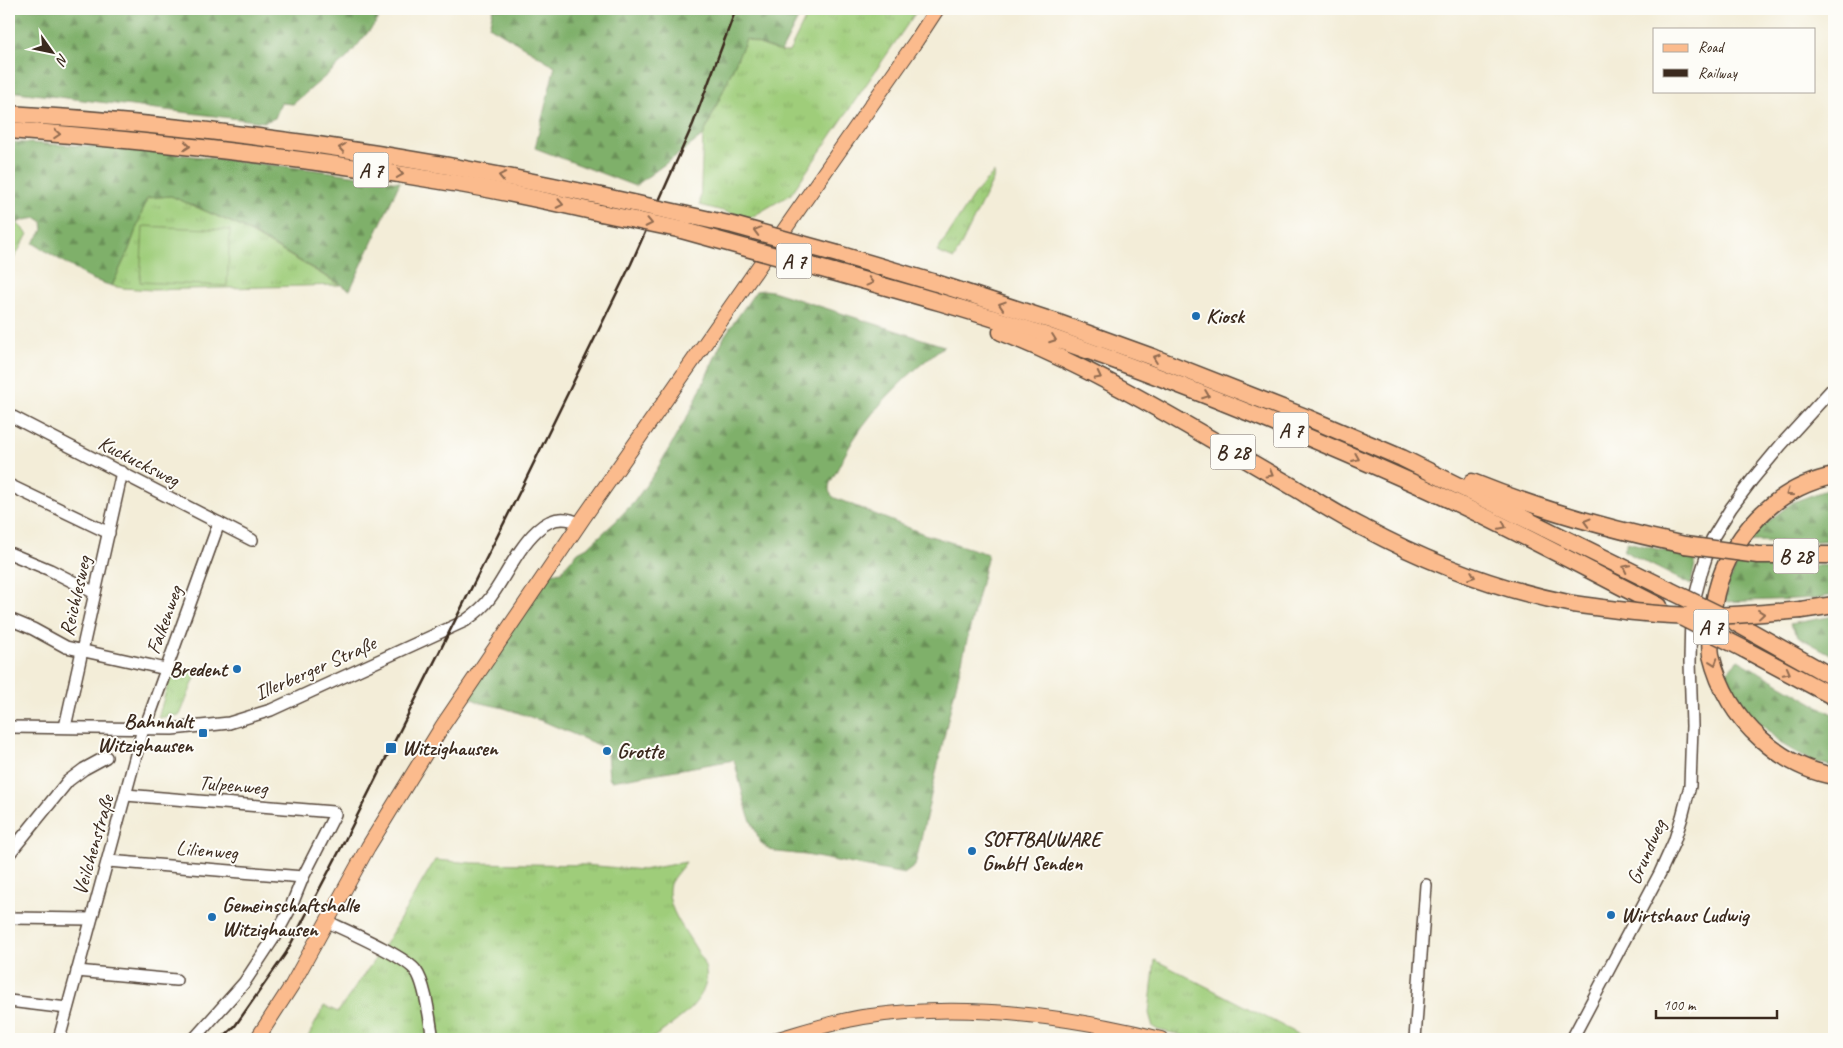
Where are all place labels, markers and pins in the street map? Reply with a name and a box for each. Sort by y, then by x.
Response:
place label: Kiosk [1206,303,1246,329]
marker: Kiosk [1190,310,1202,322]
place label: Bredent [169,656,229,682]
marker: Bredent [231,663,243,675]
place label: Bahnhalt Witzighausen [97,708,196,758]
marker: Bahnhalt Witzighausen [197,727,209,739]
place label: Witzighausen [402,735,499,761]
place label: Grotte [617,738,665,764]
marker: Witzighausen [384,741,398,755]
marker: Grotte [601,745,613,757]
place label: SOFTBAUWARE GmbH Senden [982,826,1104,876]
marker: SOFTBAUWARE GmbH Senden [966,845,978,857]
place label: Gemeinschaftshalle Witzighausen [222,892,361,942]
place label: Wirtshaus Ludwig [1621,902,1751,928]
marker: Wirtshaus Ludwig [1605,909,1617,921]
marker: Gemeinschaftshalle Witzighausen [206,911,218,923]

